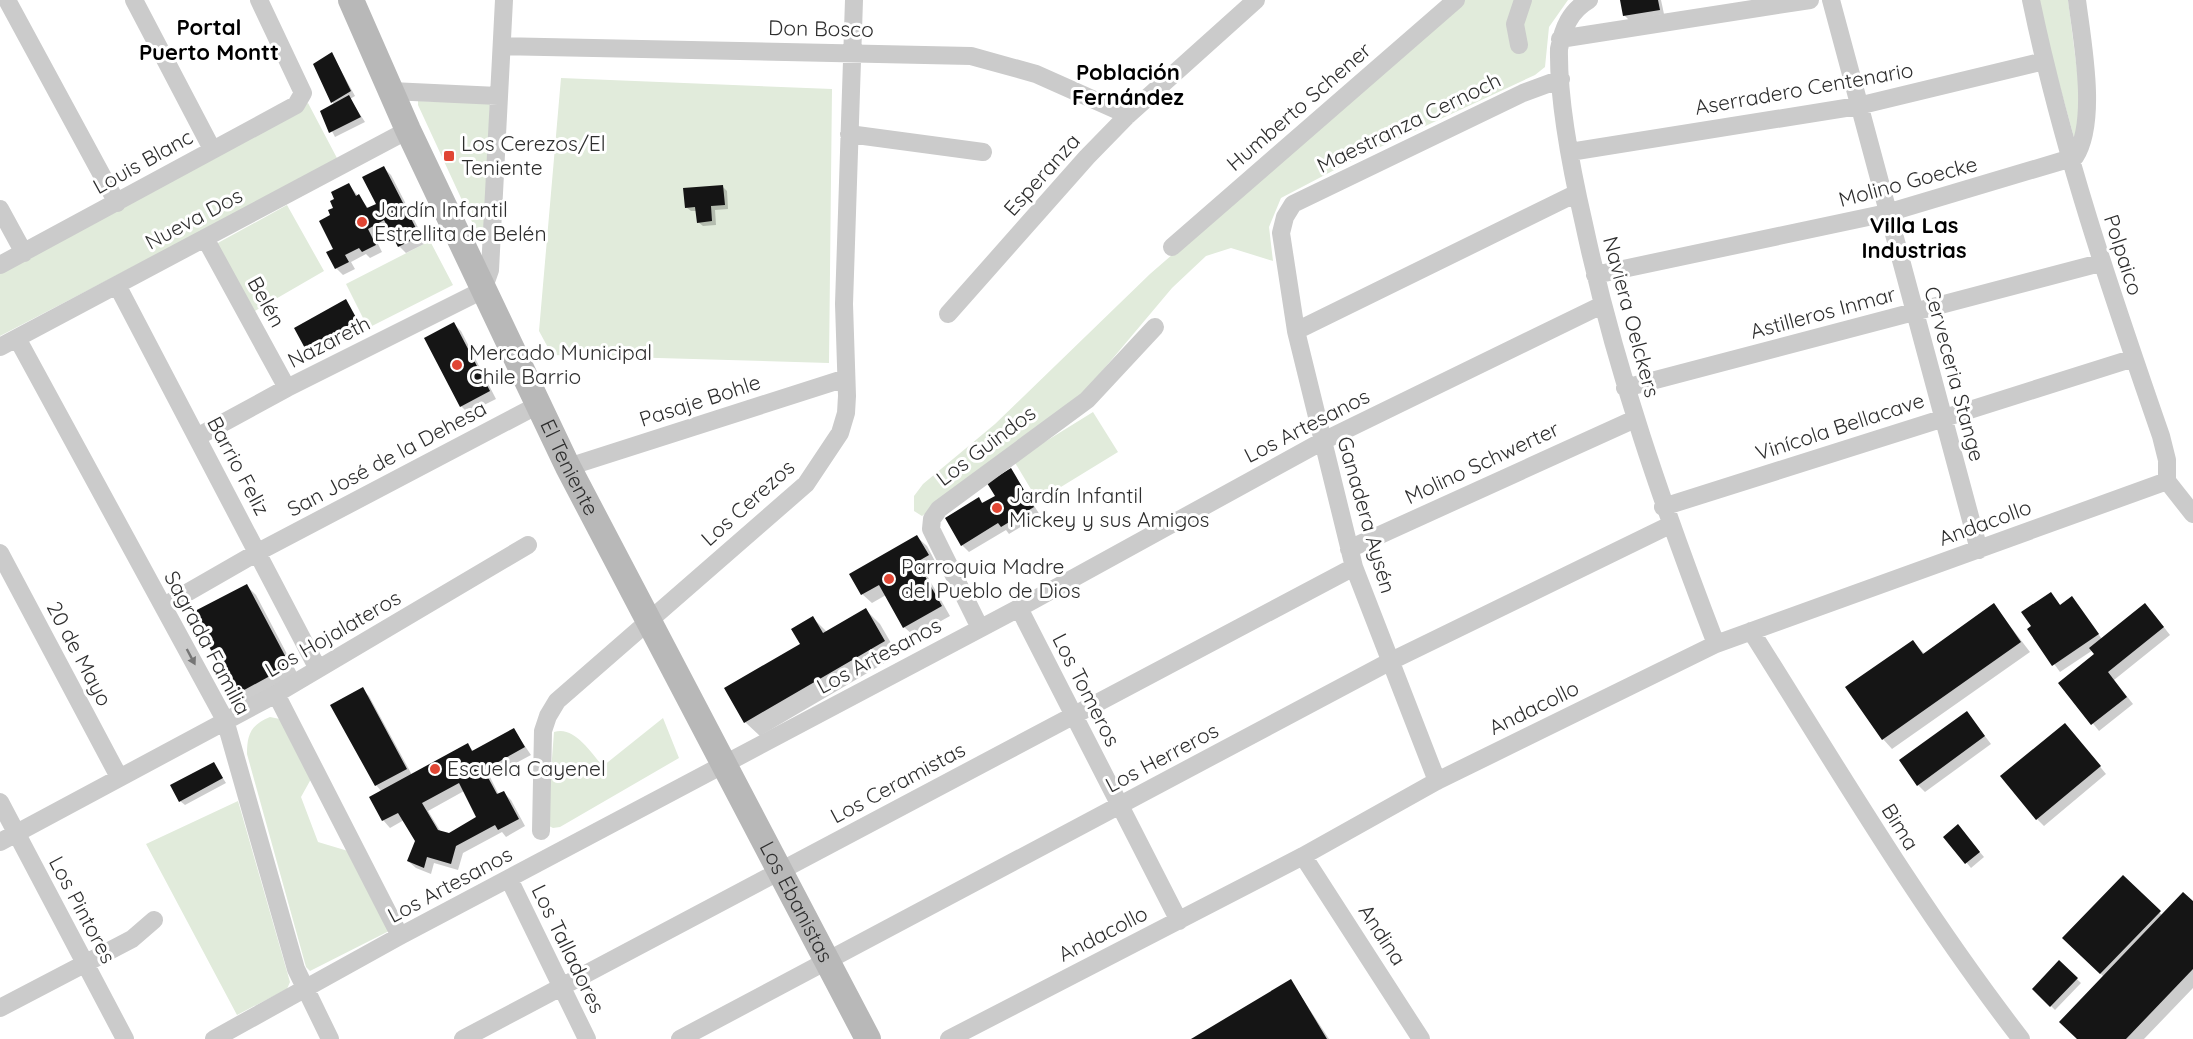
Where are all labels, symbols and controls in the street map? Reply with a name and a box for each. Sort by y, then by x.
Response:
district label: Portal Puerto Montt [139,13,279,66]
street label: Don Bosco [768,14,874,42]
street label: Humberto Schener [1221,36,1376,176]
street label: Aserradero Centenario [1693,56,1915,120]
district label: Población Fernández [1072,58,1184,111]
street label: Maestranza Cernoch [1312,66,1505,178]
street label: Louis Blanc [88,123,197,199]
street label: Esperanza [998,128,1085,221]
place label: Los Cerezos/El Teniente [461,130,606,180]
marker: Los Cerezos/El Teniente [442,149,456,163]
street label: Molino Goecke [1836,150,1980,212]
street label: Nueva Dos [140,182,247,255]
place label: Jardín Infantil Estrellita de Belén [374,196,547,246]
district label: Villa Las Industrias [1861,211,1967,264]
street label: Polpaico [2099,211,2149,298]
marker: Jardín Infantil Estrellita de Belén [355,215,369,229]
street label: Naviera Oelckers [1598,233,1666,400]
street label: Belén [242,272,291,331]
street label: Astilleros Inmar [1747,280,1898,344]
street label: Cerveceria Stange [1919,284,1991,464]
street label: Nazareth [283,309,374,373]
place label: Mercado Municipal Chile Barrio [469,339,652,389]
marker: Mercado Municipal Chile Barrio [450,358,464,372]
street label: Pasaje Bohle [636,368,764,432]
street label: Los Artesanos [1239,382,1374,468]
street label: Vinícola Bellacave [1752,386,1927,466]
street label: San José de la Dehesa [282,395,491,522]
street label: Los Guindos [931,399,1040,491]
street label: Barrio Feliz [202,412,276,519]
street label: El Teniente [535,415,605,520]
street label: Molino Schwerter [1400,415,1563,509]
street label: Ganadera Aysén [1332,433,1402,596]
street label: Los Cerezos [695,453,799,551]
place label: Jardín Infantil Mickey y sus Amigos [1009,482,1209,532]
street label: Andacollo [1935,493,2035,551]
marker: Jardín Infantil Mickey y sus Amigos [990,501,1004,515]
place label: Parroquia Madre del Pueblo de Dios [901,553,1081,603]
street label: Sagrada Familia [159,566,257,719]
marker: Parroquia Madre del Pueblo de Dios [882,572,896,586]
street label: Los Hojalateros [260,584,405,682]
street label: 20 de Mayo [41,597,118,710]
street label: Los Artesanos [812,611,945,699]
street label: Los Tomeros [1047,629,1127,750]
one-way arrow [186,649,196,666]
street label: Andacollo [1484,674,1583,740]
street label: Los Herreros [1101,716,1222,798]
street label: Los Ceramistas [826,736,969,829]
place label: Escuela Cayenel [447,755,606,781]
marker: Escuela Cayenel [428,762,442,776]
street label: Bima [1877,798,1925,855]
street label: Los Ebanistas [755,836,839,966]
street label: Los Artesanos [383,840,516,928]
street label: Los Pintores [44,851,122,968]
street label: Los Talladores [527,880,611,1017]
street label: Andina [1353,899,1412,970]
street label: Andacollo [1053,900,1152,967]

